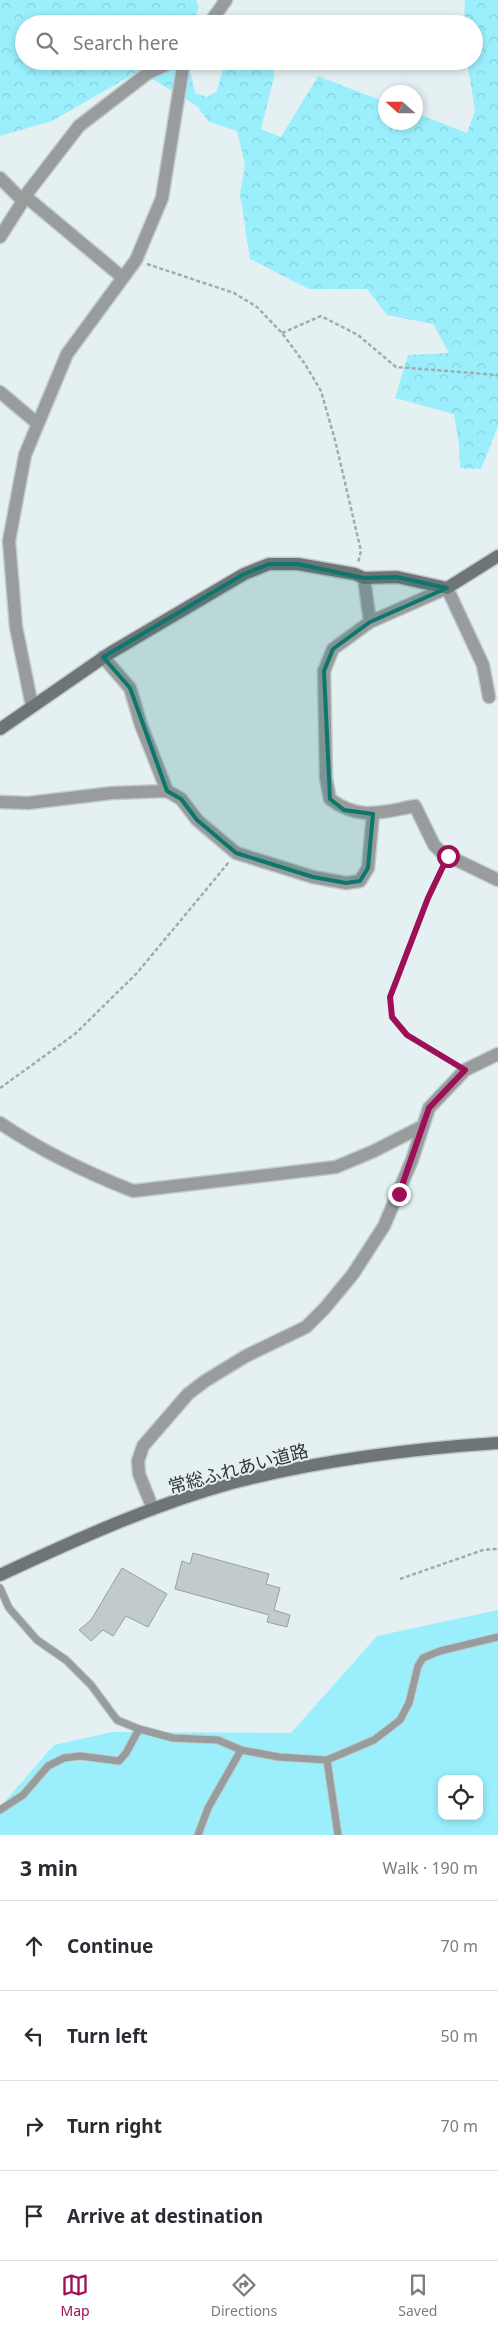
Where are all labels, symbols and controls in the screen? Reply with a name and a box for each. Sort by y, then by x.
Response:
search box [15,15,483,70]
icon: search [33,29,61,57]
text: Search here [73,30,179,56]
north arrow [378,85,423,130]
route start [437,845,460,868]
route end [388,1183,411,1206]
street label: 常総ふれあい道路 [165,1438,311,1498]
map controls [438,1775,483,1820]
button: locate [438,1775,483,1820]
text: 3 min [20,1854,78,1882]
text: Walk · 190 m [383,1857,478,1879]
icon: ahead [20,1932,48,1960]
text: Continue [67,1933,153,1959]
text: 70 m [441,1935,478,1957]
icon: left [20,2022,48,2050]
text: Turn left [67,2023,148,2049]
text: 50 m [441,2025,478,2047]
icon: right [20,2112,48,2140]
text: Turn right [67,2113,162,2139]
text: 70 m [441,2115,478,2137]
icon: arrive [20,2202,48,2230]
text: Arrive at destination [67,2203,263,2229]
tab: Map [61,2271,90,2320]
tab: Directions [211,2271,277,2320]
tab: Saved [398,2271,437,2320]

